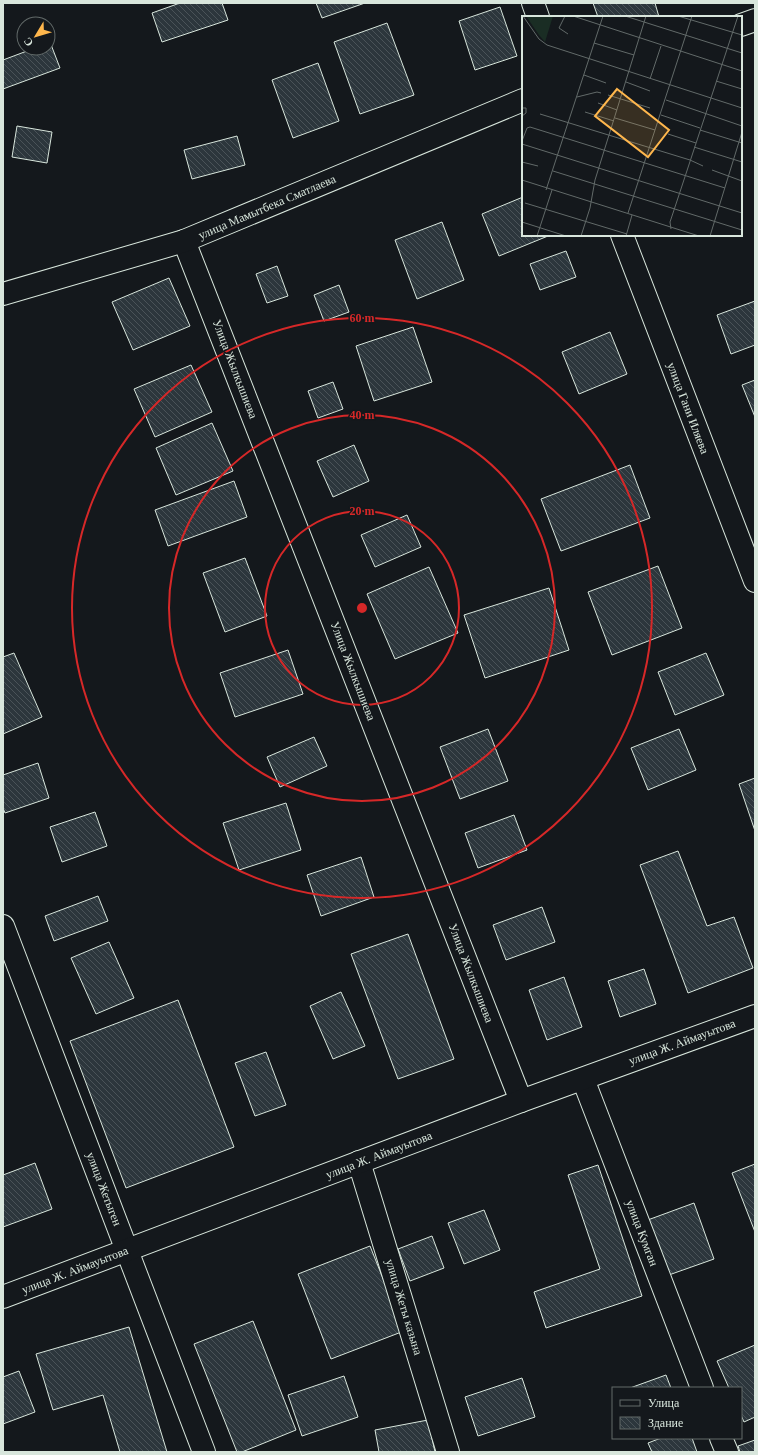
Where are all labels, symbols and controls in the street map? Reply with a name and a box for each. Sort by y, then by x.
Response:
north arrow [16,16,56,56]
inset map [522,16,742,236]
text: С [21,35,35,49]
street label: улица Мамытбека Сматлаева [196,171,338,242]
text: 60 m [350,311,375,325]
street label: Улица Жылкышиева [210,318,261,421]
street label: улица Гани Иляева [664,360,712,456]
text: 40 m [350,408,375,422]
text: 20 m [350,504,375,518]
centre of rings [355,601,369,615]
street label: Улица Жылкышиева [328,620,379,723]
street label: Улица Жылкышиева [446,922,497,1025]
street label: улица Ж. Аймауытова [627,1016,738,1068]
street label: улица Ж. Аймауытова [324,1128,435,1182]
street label: улица Жетыген [84,1150,125,1228]
street label: улица Кумган [623,1198,661,1269]
street label: улица Ж. Аймауытова [20,1243,131,1297]
street label: улица Жеты казына [383,1257,425,1357]
legend [612,1387,742,1439]
text: Улица [648,1396,680,1410]
text: Здание [648,1416,683,1430]

